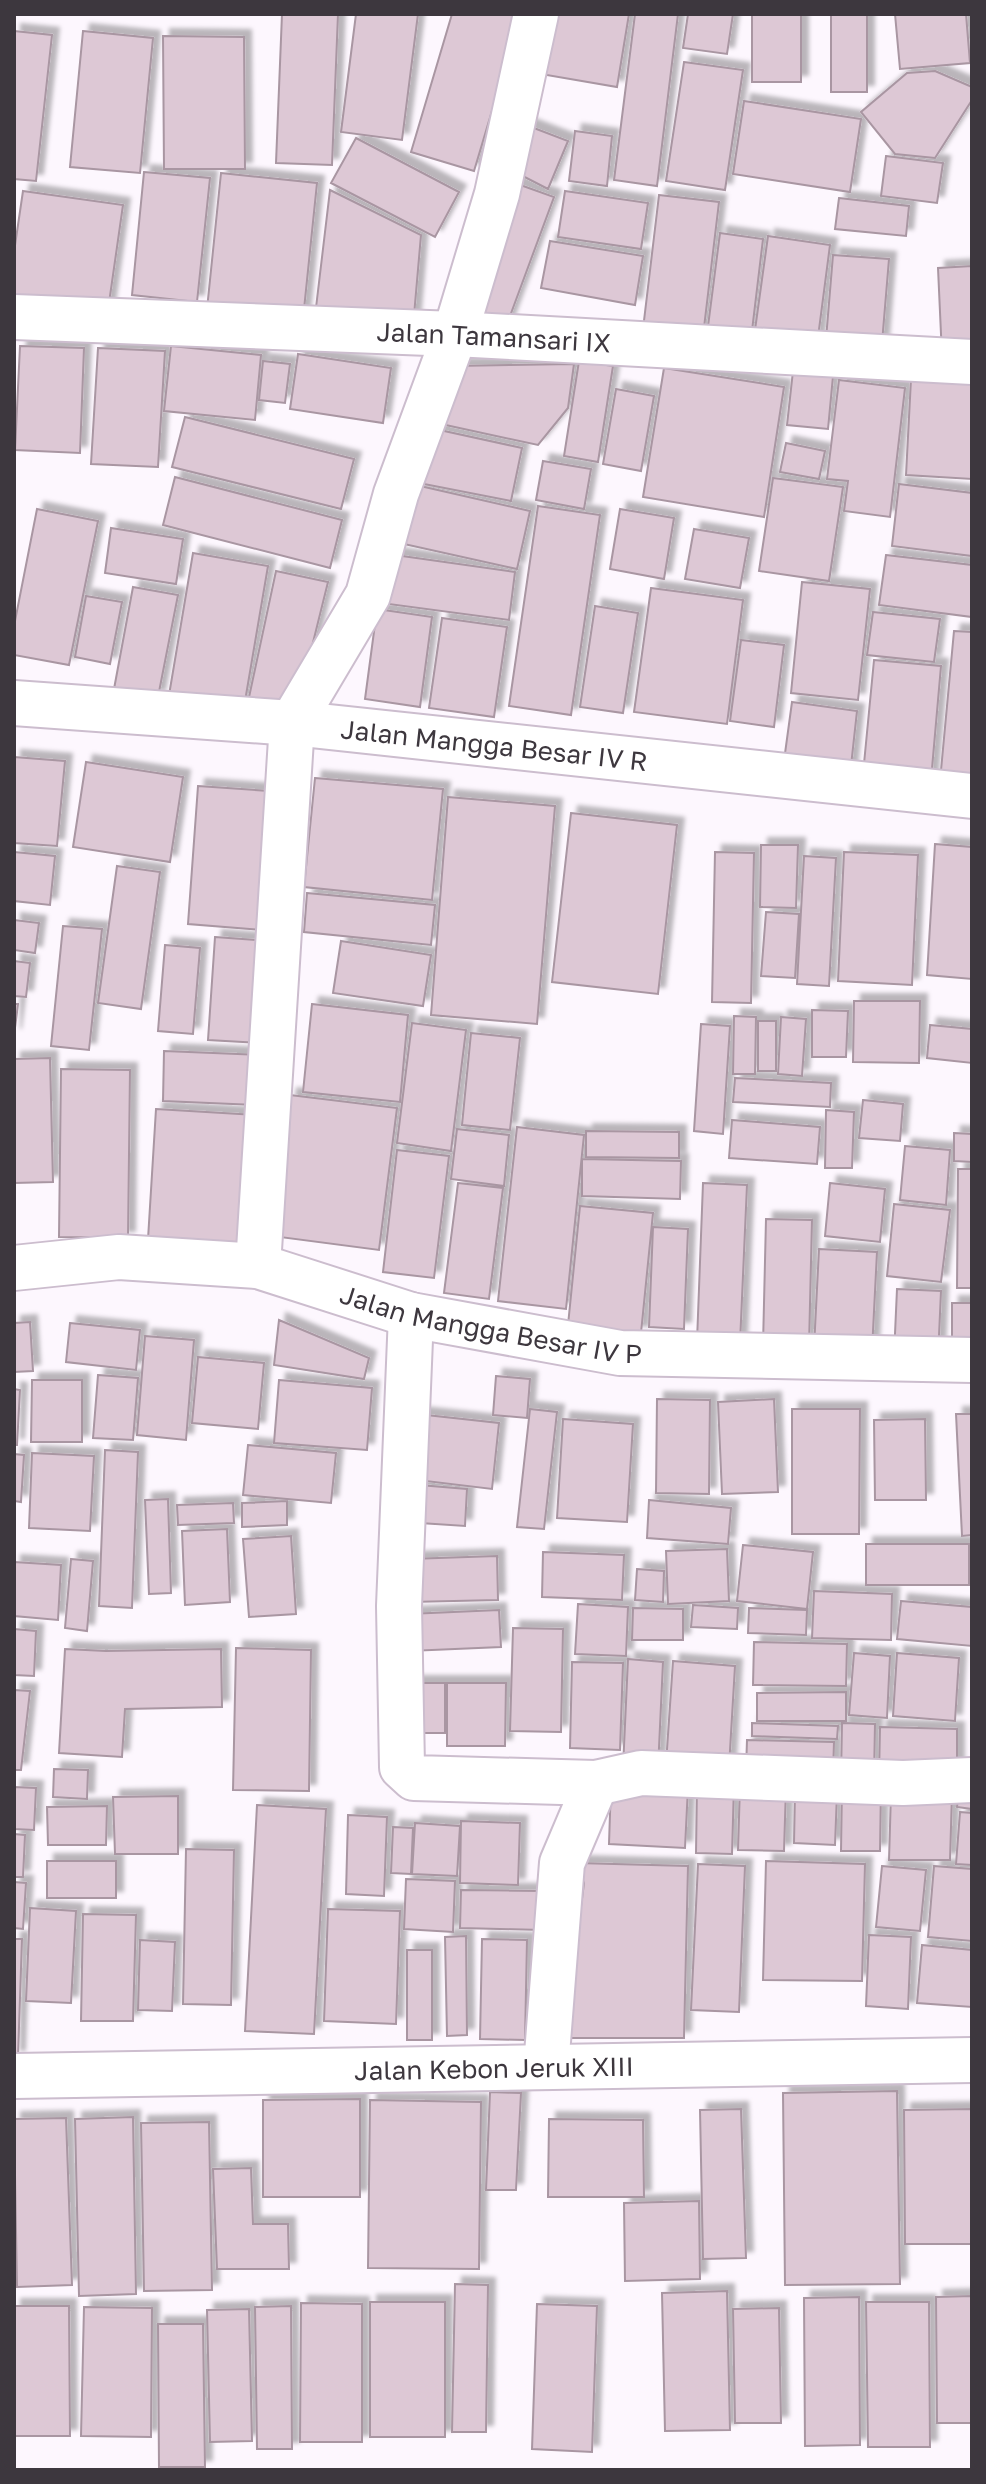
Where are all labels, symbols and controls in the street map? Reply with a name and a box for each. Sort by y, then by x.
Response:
street label: Jalan Tamansari IX [376,315,611,358]
street label: Jalan Mangga Besar IV R [339,713,649,777]
street label: Jalan Mangga Besar IV P [336,1278,642,1369]
street label: Jalan Kebon Jeruk XIII [354,2050,634,2086]

